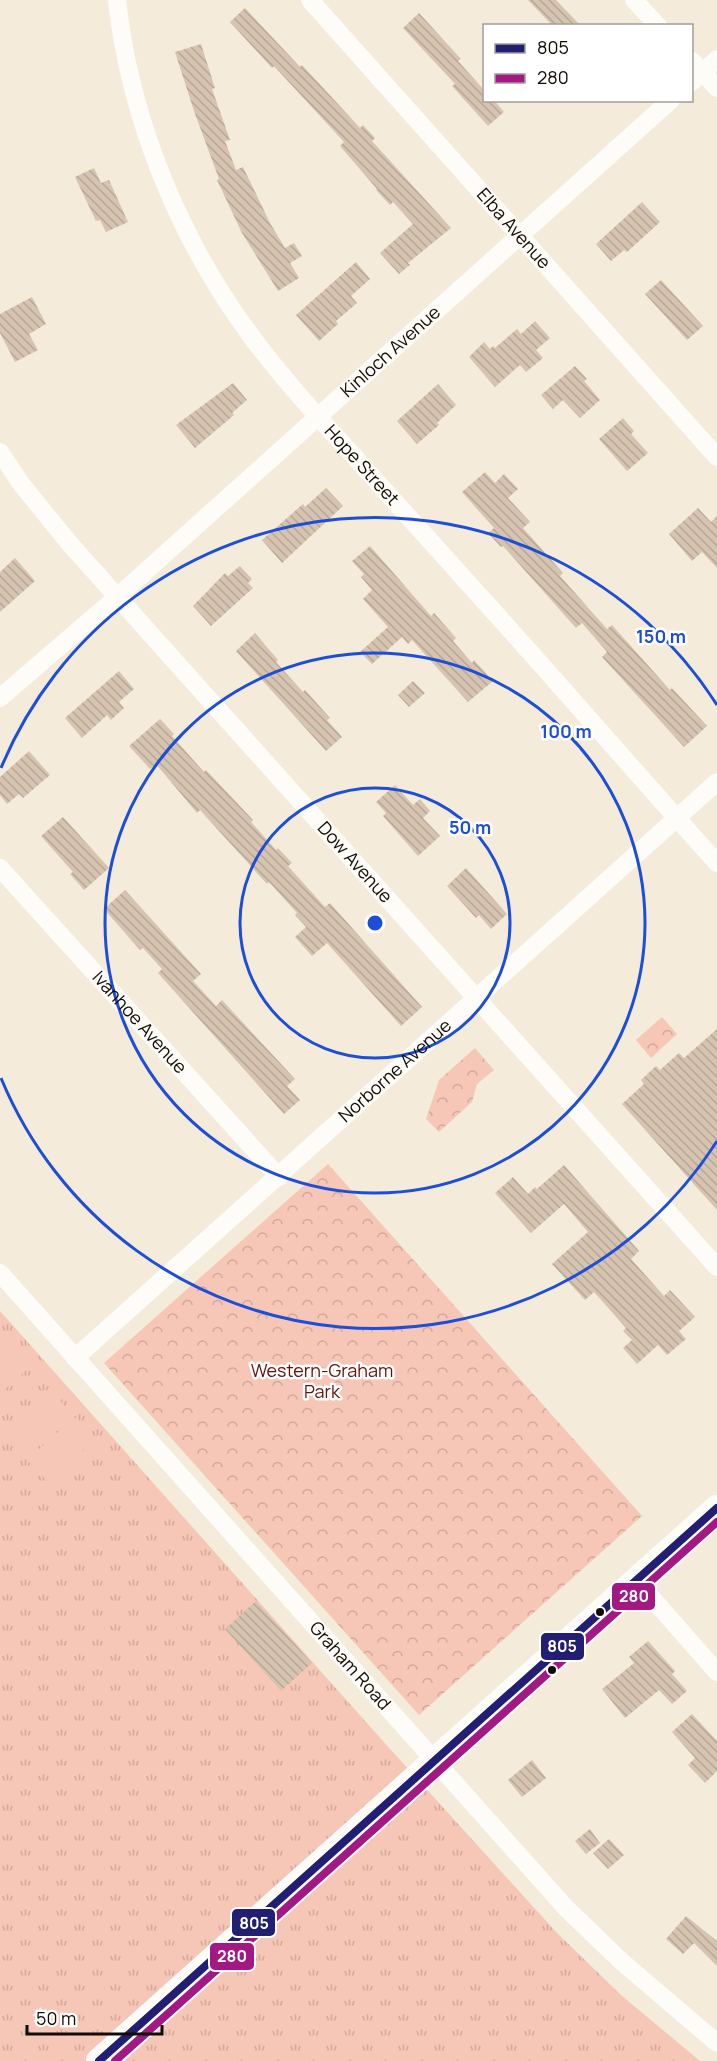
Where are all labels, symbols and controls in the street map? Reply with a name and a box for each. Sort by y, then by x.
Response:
legend [483,24,693,102]
text: 805 [537,35,569,59]
text: 280 [537,65,569,89]
street label: Elba Avenue [472,182,557,273]
street label: Kinloch Avenue [335,300,445,402]
street label: Hope Street [320,419,405,510]
text: 150 m [636,624,686,648]
text: 100 m [540,719,592,743]
text: 50 m [449,815,491,839]
street label: Dow Avenue [313,816,398,908]
centre of rings [365,913,385,933]
street label: Ivanhoe Avenue [87,965,193,1078]
street label: Norborne Avenue [333,1013,456,1127]
park label: Western-Graham Park [251,1358,393,1403]
line badge: 280 [611,1582,656,1611]
text: 280 [619,1585,649,1607]
unlabelled marker [594,1606,606,1618]
street label: Graham Road [305,1616,397,1714]
line badge: 805 [540,1632,585,1661]
text: 805 [547,1635,577,1657]
unlabelled marker [546,1664,558,1676]
line badge: 805 [231,1908,276,1937]
text: 805 [239,1912,269,1934]
line badge: 280 [209,1942,255,1971]
text: 280 [217,1945,247,1967]
scale bar [27,1998,162,2036]
text: 50 m [36,2006,76,2030]

